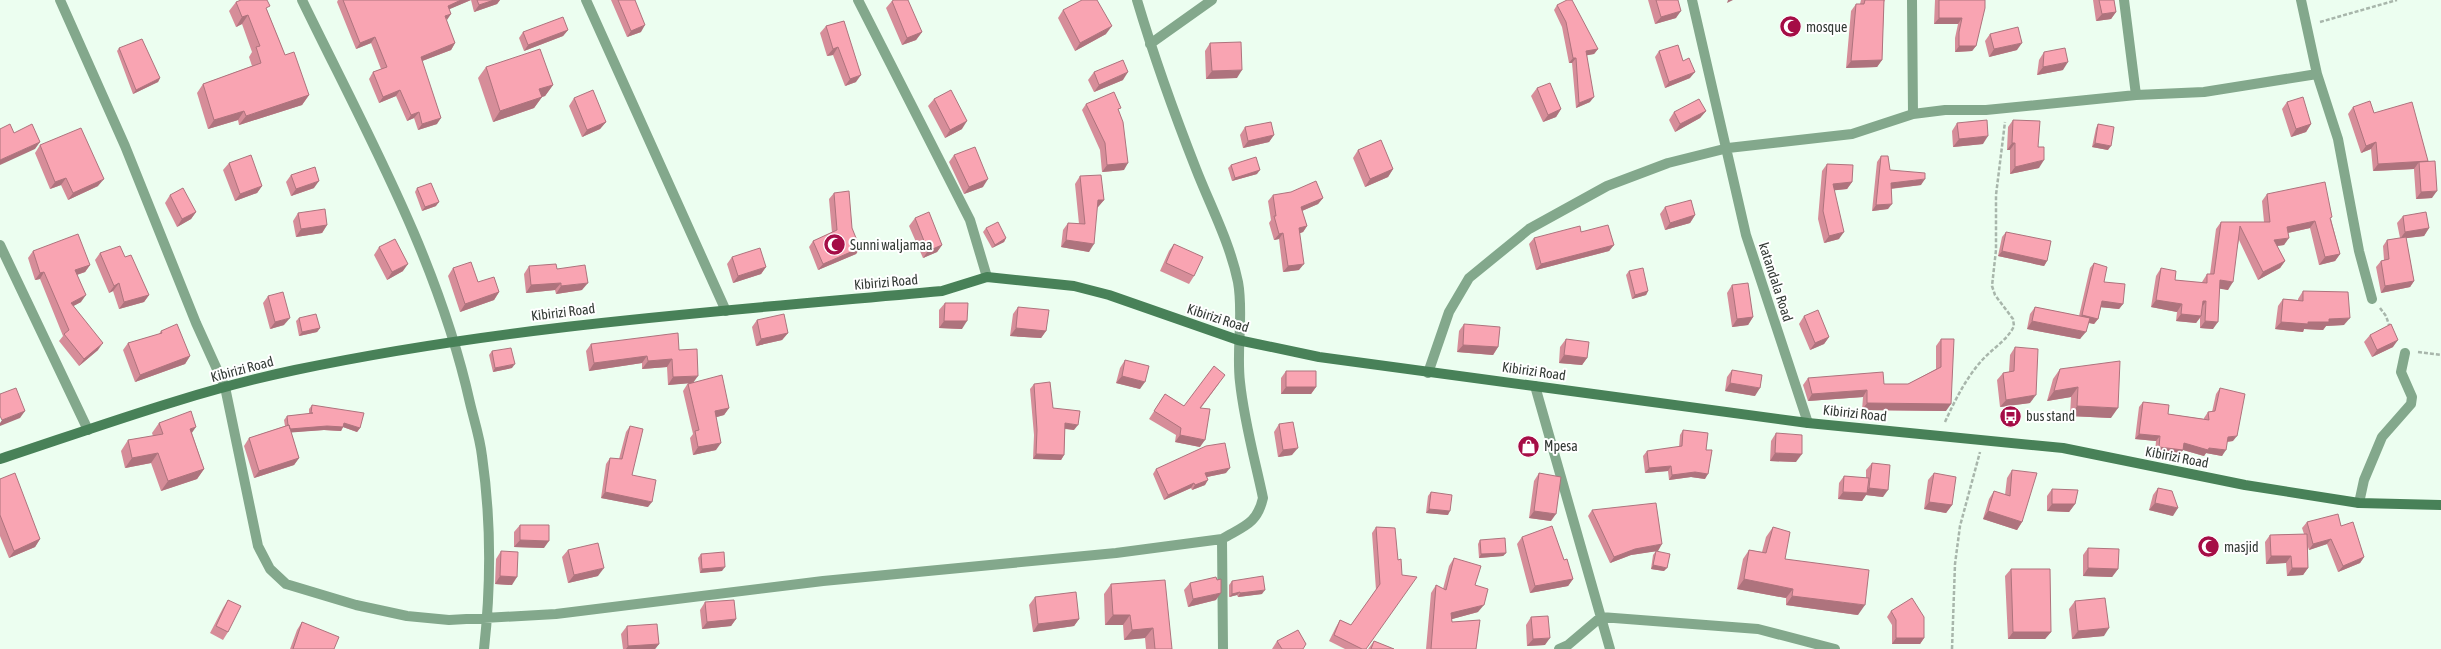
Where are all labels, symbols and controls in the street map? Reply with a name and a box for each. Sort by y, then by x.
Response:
mosque icon: mosque [1777,14,1803,40]
place label: mosque [1806,19,1847,35]
mosque icon: Sunni waljamaa [821,232,847,258]
place label: Sunni waljamaa [850,237,933,253]
street label: katandala Road [1756,241,1796,323]
street label: Kibirizi Road [853,271,919,293]
street label: Kibirizi Road [530,300,596,324]
street label: Kibirizi Road [1185,300,1251,336]
street label: Kibirizi Road [209,353,275,385]
street label: Kibirizi Road [1501,359,1567,383]
street label: Kibirizi Road [1822,402,1888,424]
bus stop icon: bus stand [1997,403,2023,429]
place label: bus stand [2026,408,2075,424]
shop icon: Mpesa [1516,433,1542,459]
place label: Mpesa [1544,438,1578,454]
street label: Kibirizi Road [2144,443,2210,471]
mosque icon: masjid [2195,534,2221,560]
place label: masjid [2224,539,2259,555]

